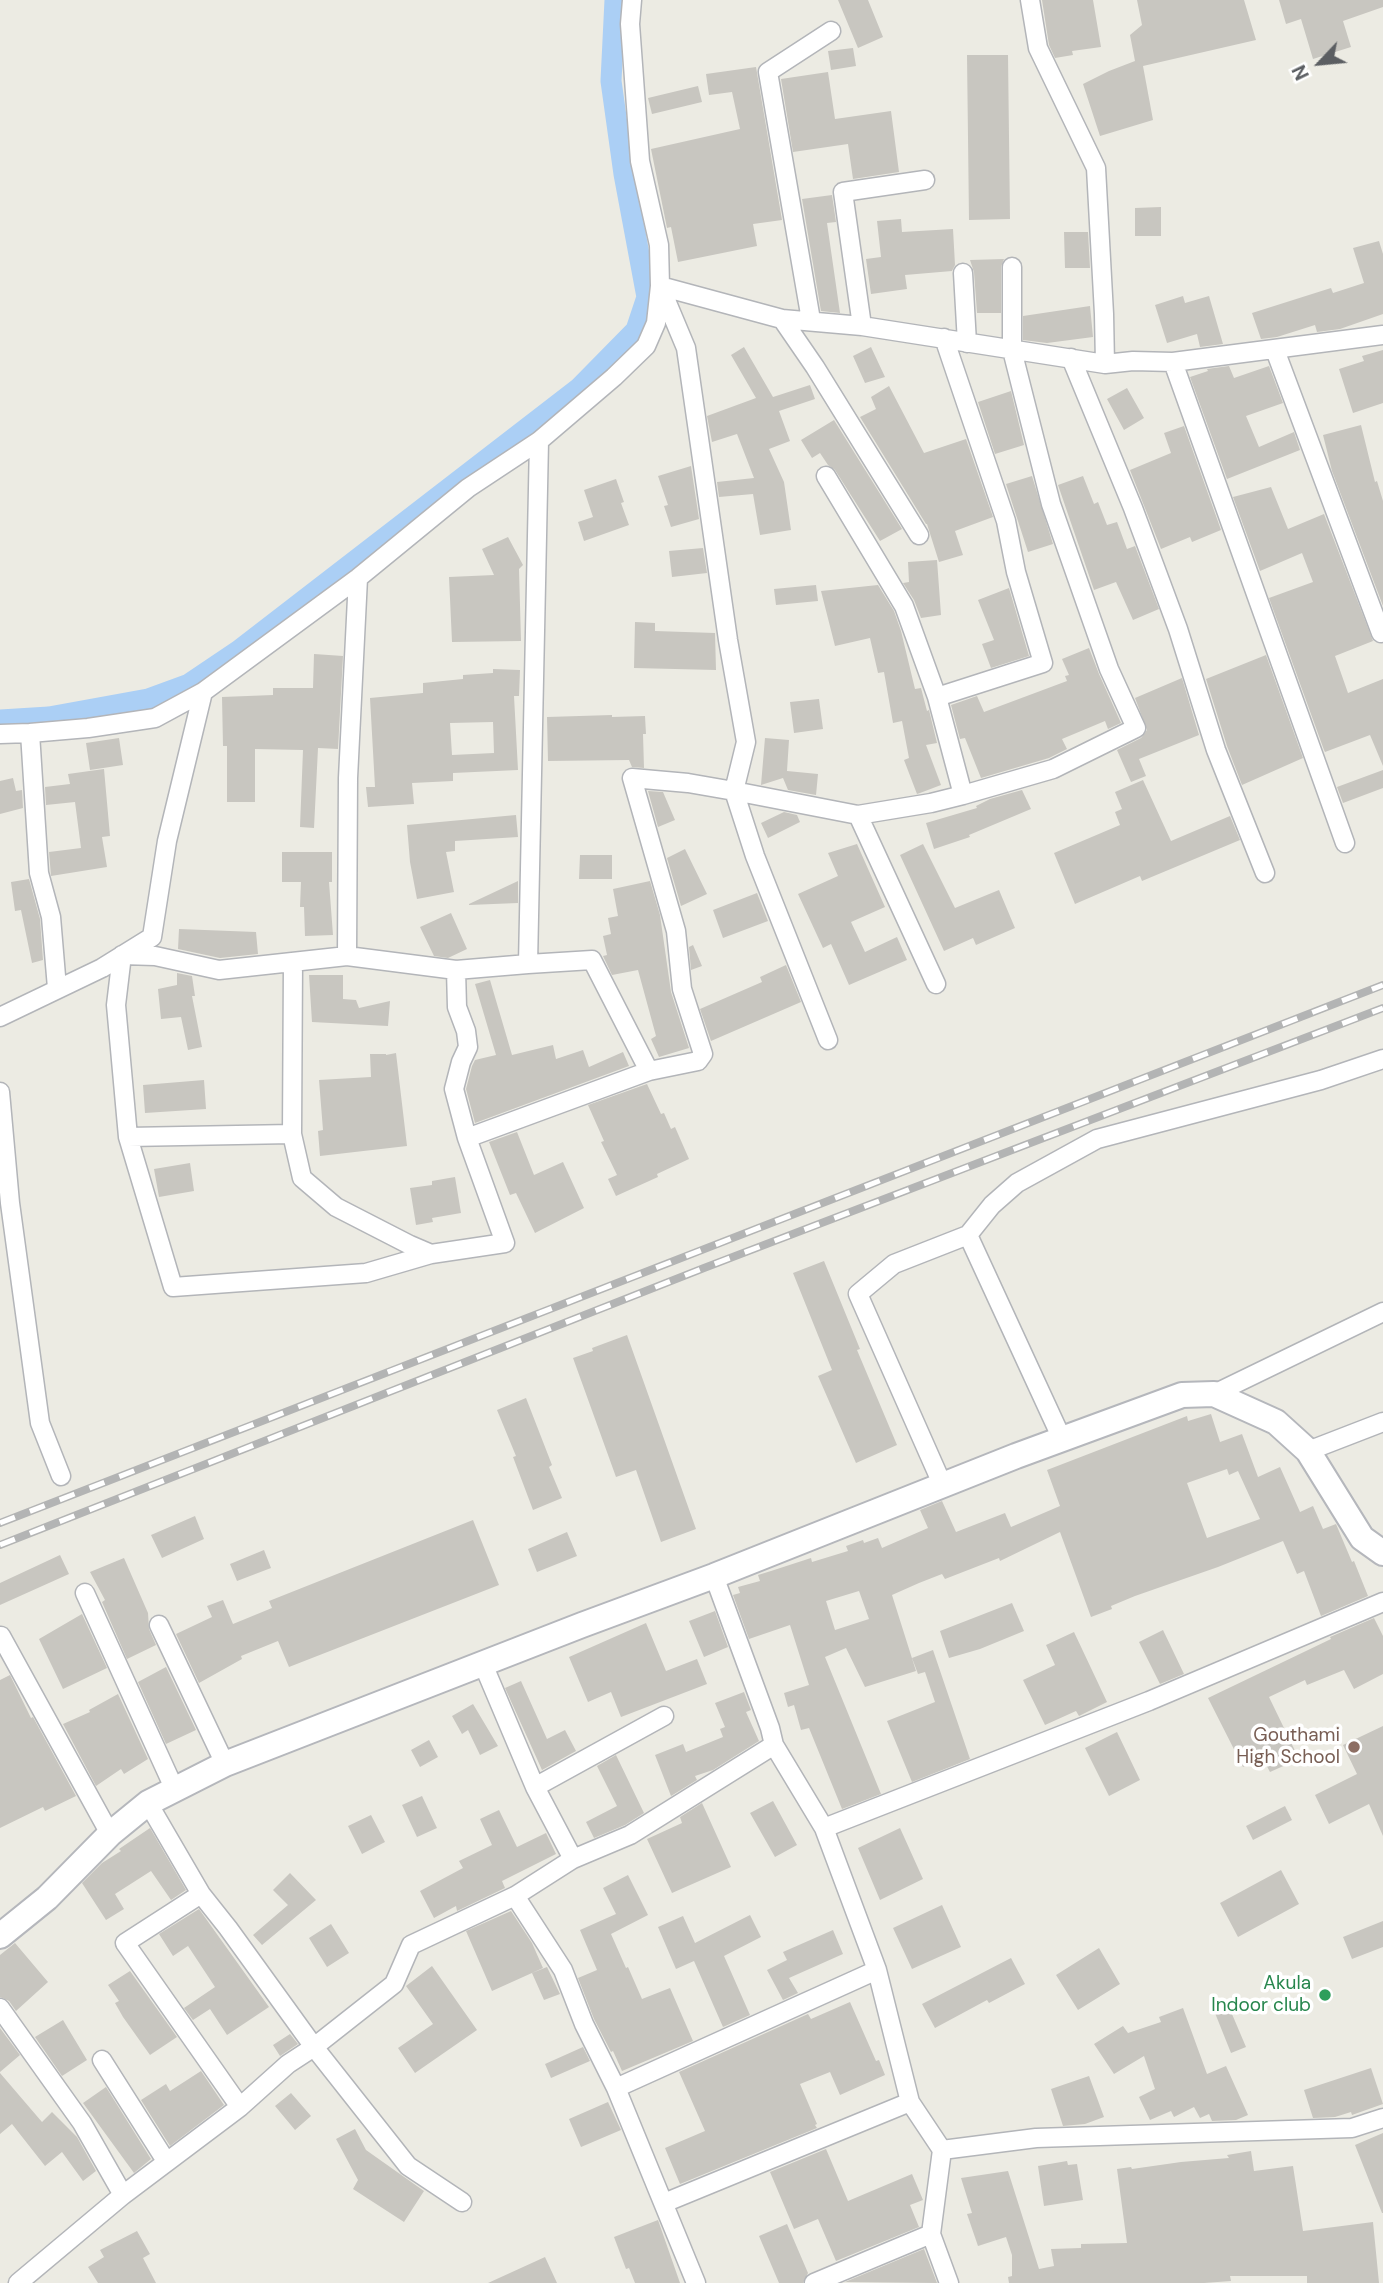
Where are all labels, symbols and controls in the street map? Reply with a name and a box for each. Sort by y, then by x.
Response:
north arrow [1285,28,1355,98]
text: N [1286,61,1315,84]
place label: Gouthami High School [1236,1725,1340,1769]
marker: Gouthami High School [1346,1739,1362,1755]
place label: Akula Indoor club [1211,1973,1311,2017]
marker: Akula Indoor club [1317,1987,1333,2003]

